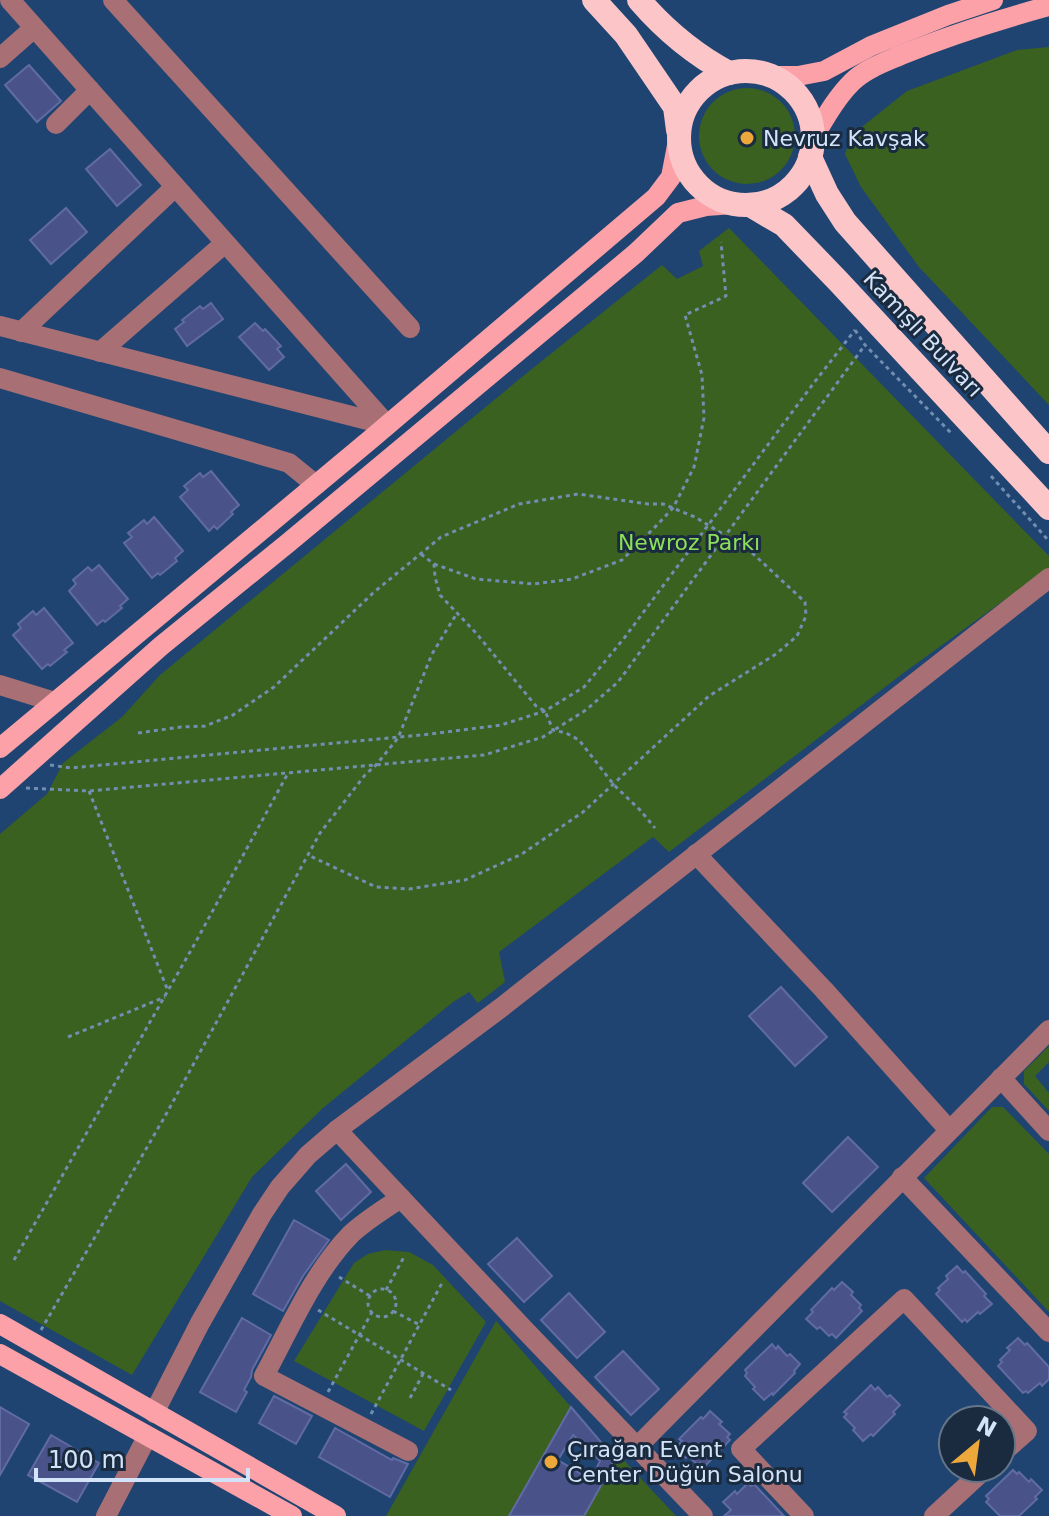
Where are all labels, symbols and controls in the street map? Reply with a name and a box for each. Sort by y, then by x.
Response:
place label: Nevruz Kavşak [763,126,926,151]
marker: Nevruz Kavşak [738,129,756,147]
street label: Kamışlı Bulvarı [858,266,988,402]
park label: Newroz Parkı [618,530,760,555]
north arrow [937,1404,1017,1484]
text: N [972,1412,1001,1442]
scale bar [36,1432,248,1482]
place label: Çırağan Event Center Düğün Salonu [567,1437,803,1487]
text: 100 m [48,1446,125,1474]
marker: Çırağan Event Center Düğün Salonu [542,1453,560,1471]

